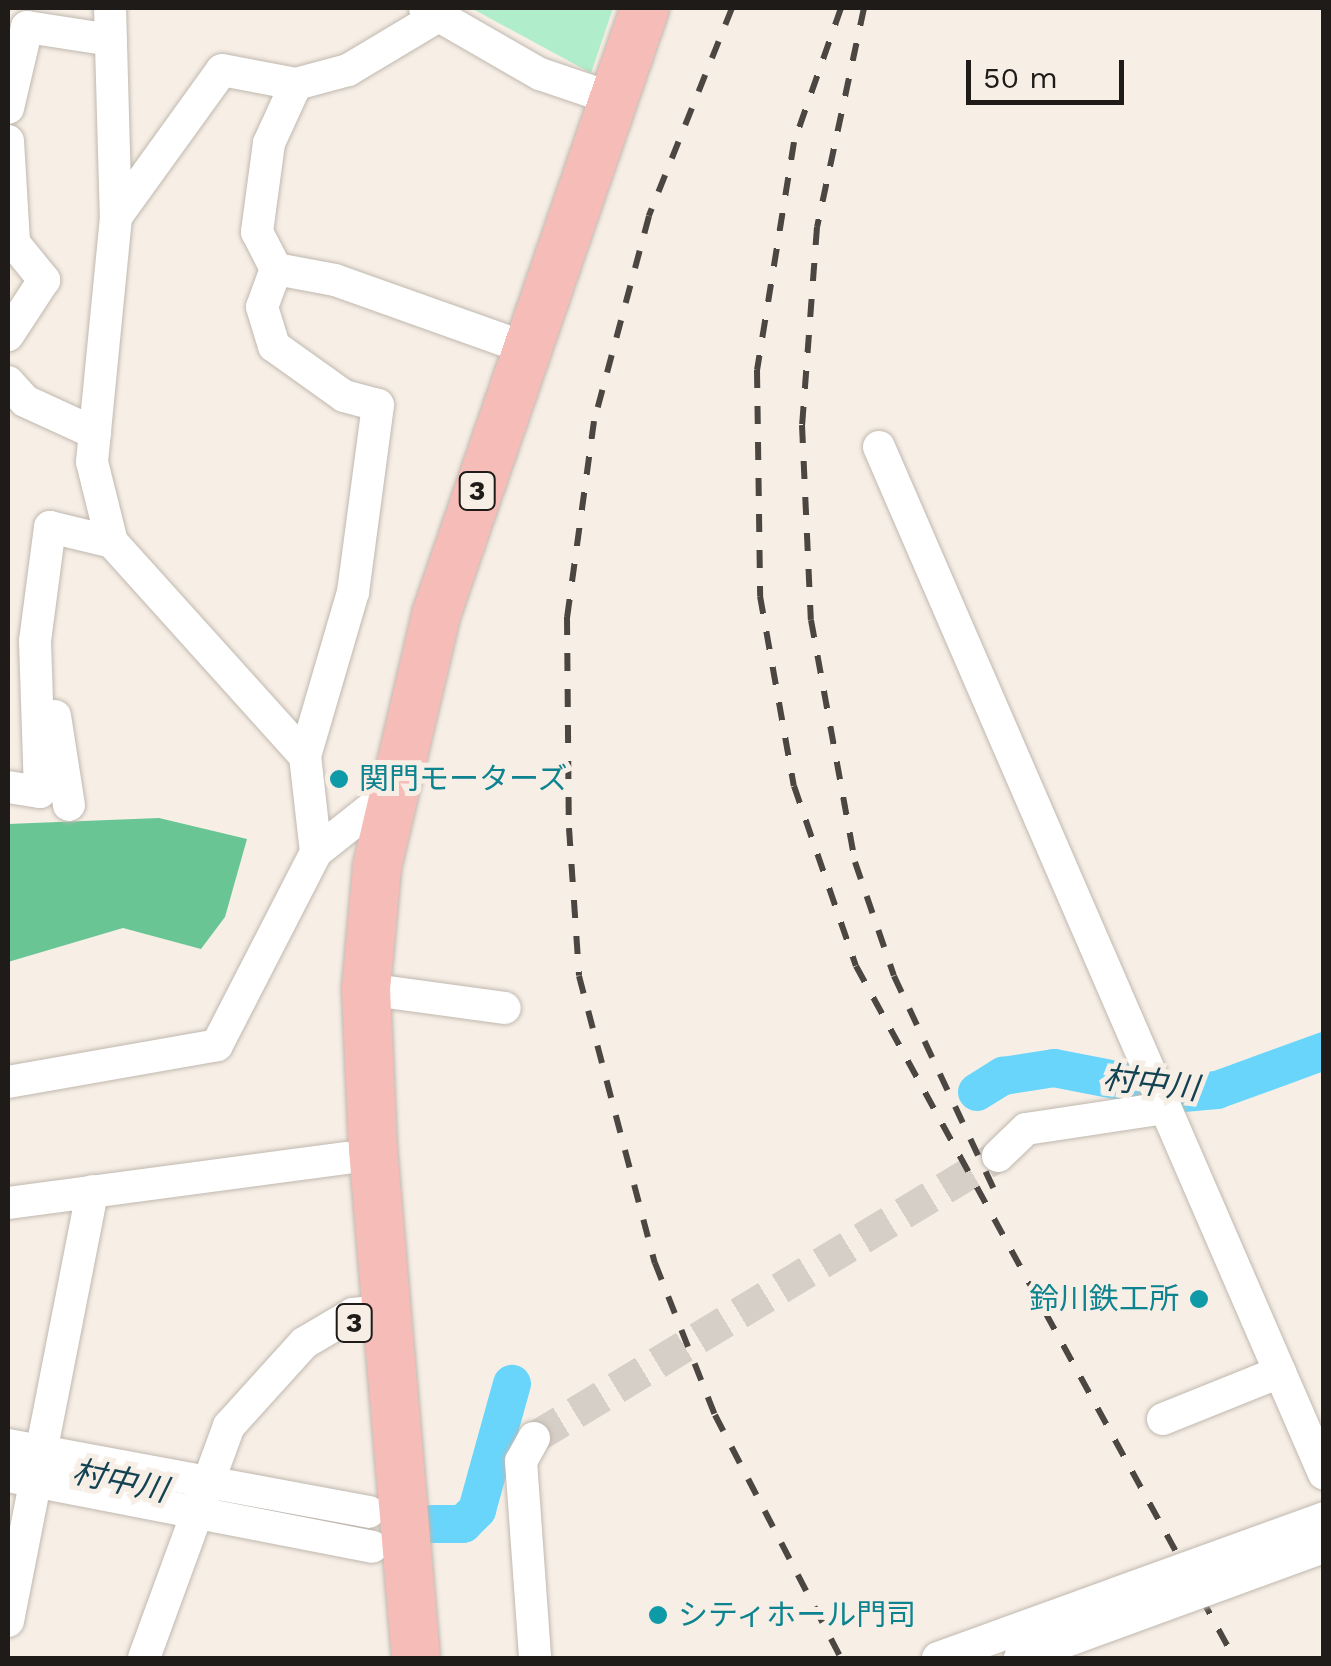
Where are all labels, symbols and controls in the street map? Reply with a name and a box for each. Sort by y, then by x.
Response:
scale bar [971,40,1128,102]
text: 50 m [983,60,1058,95]
road number: 3 [457,468,497,514]
place label: 関門モーターズ [359,761,569,797]
marker: 関門モーターズ [328,768,350,790]
water label: 村中川 [1101,1058,1201,1108]
place label: 鈴川鉄工所 [1029,1281,1179,1317]
marker: 鈴川鉄工所 [1188,1288,1210,1310]
road number: 3 [334,1300,374,1346]
water label: 村中川 [69,1452,171,1510]
place label: シティホール門司 [678,1597,918,1633]
marker: シティホール門司 [647,1604,669,1626]

